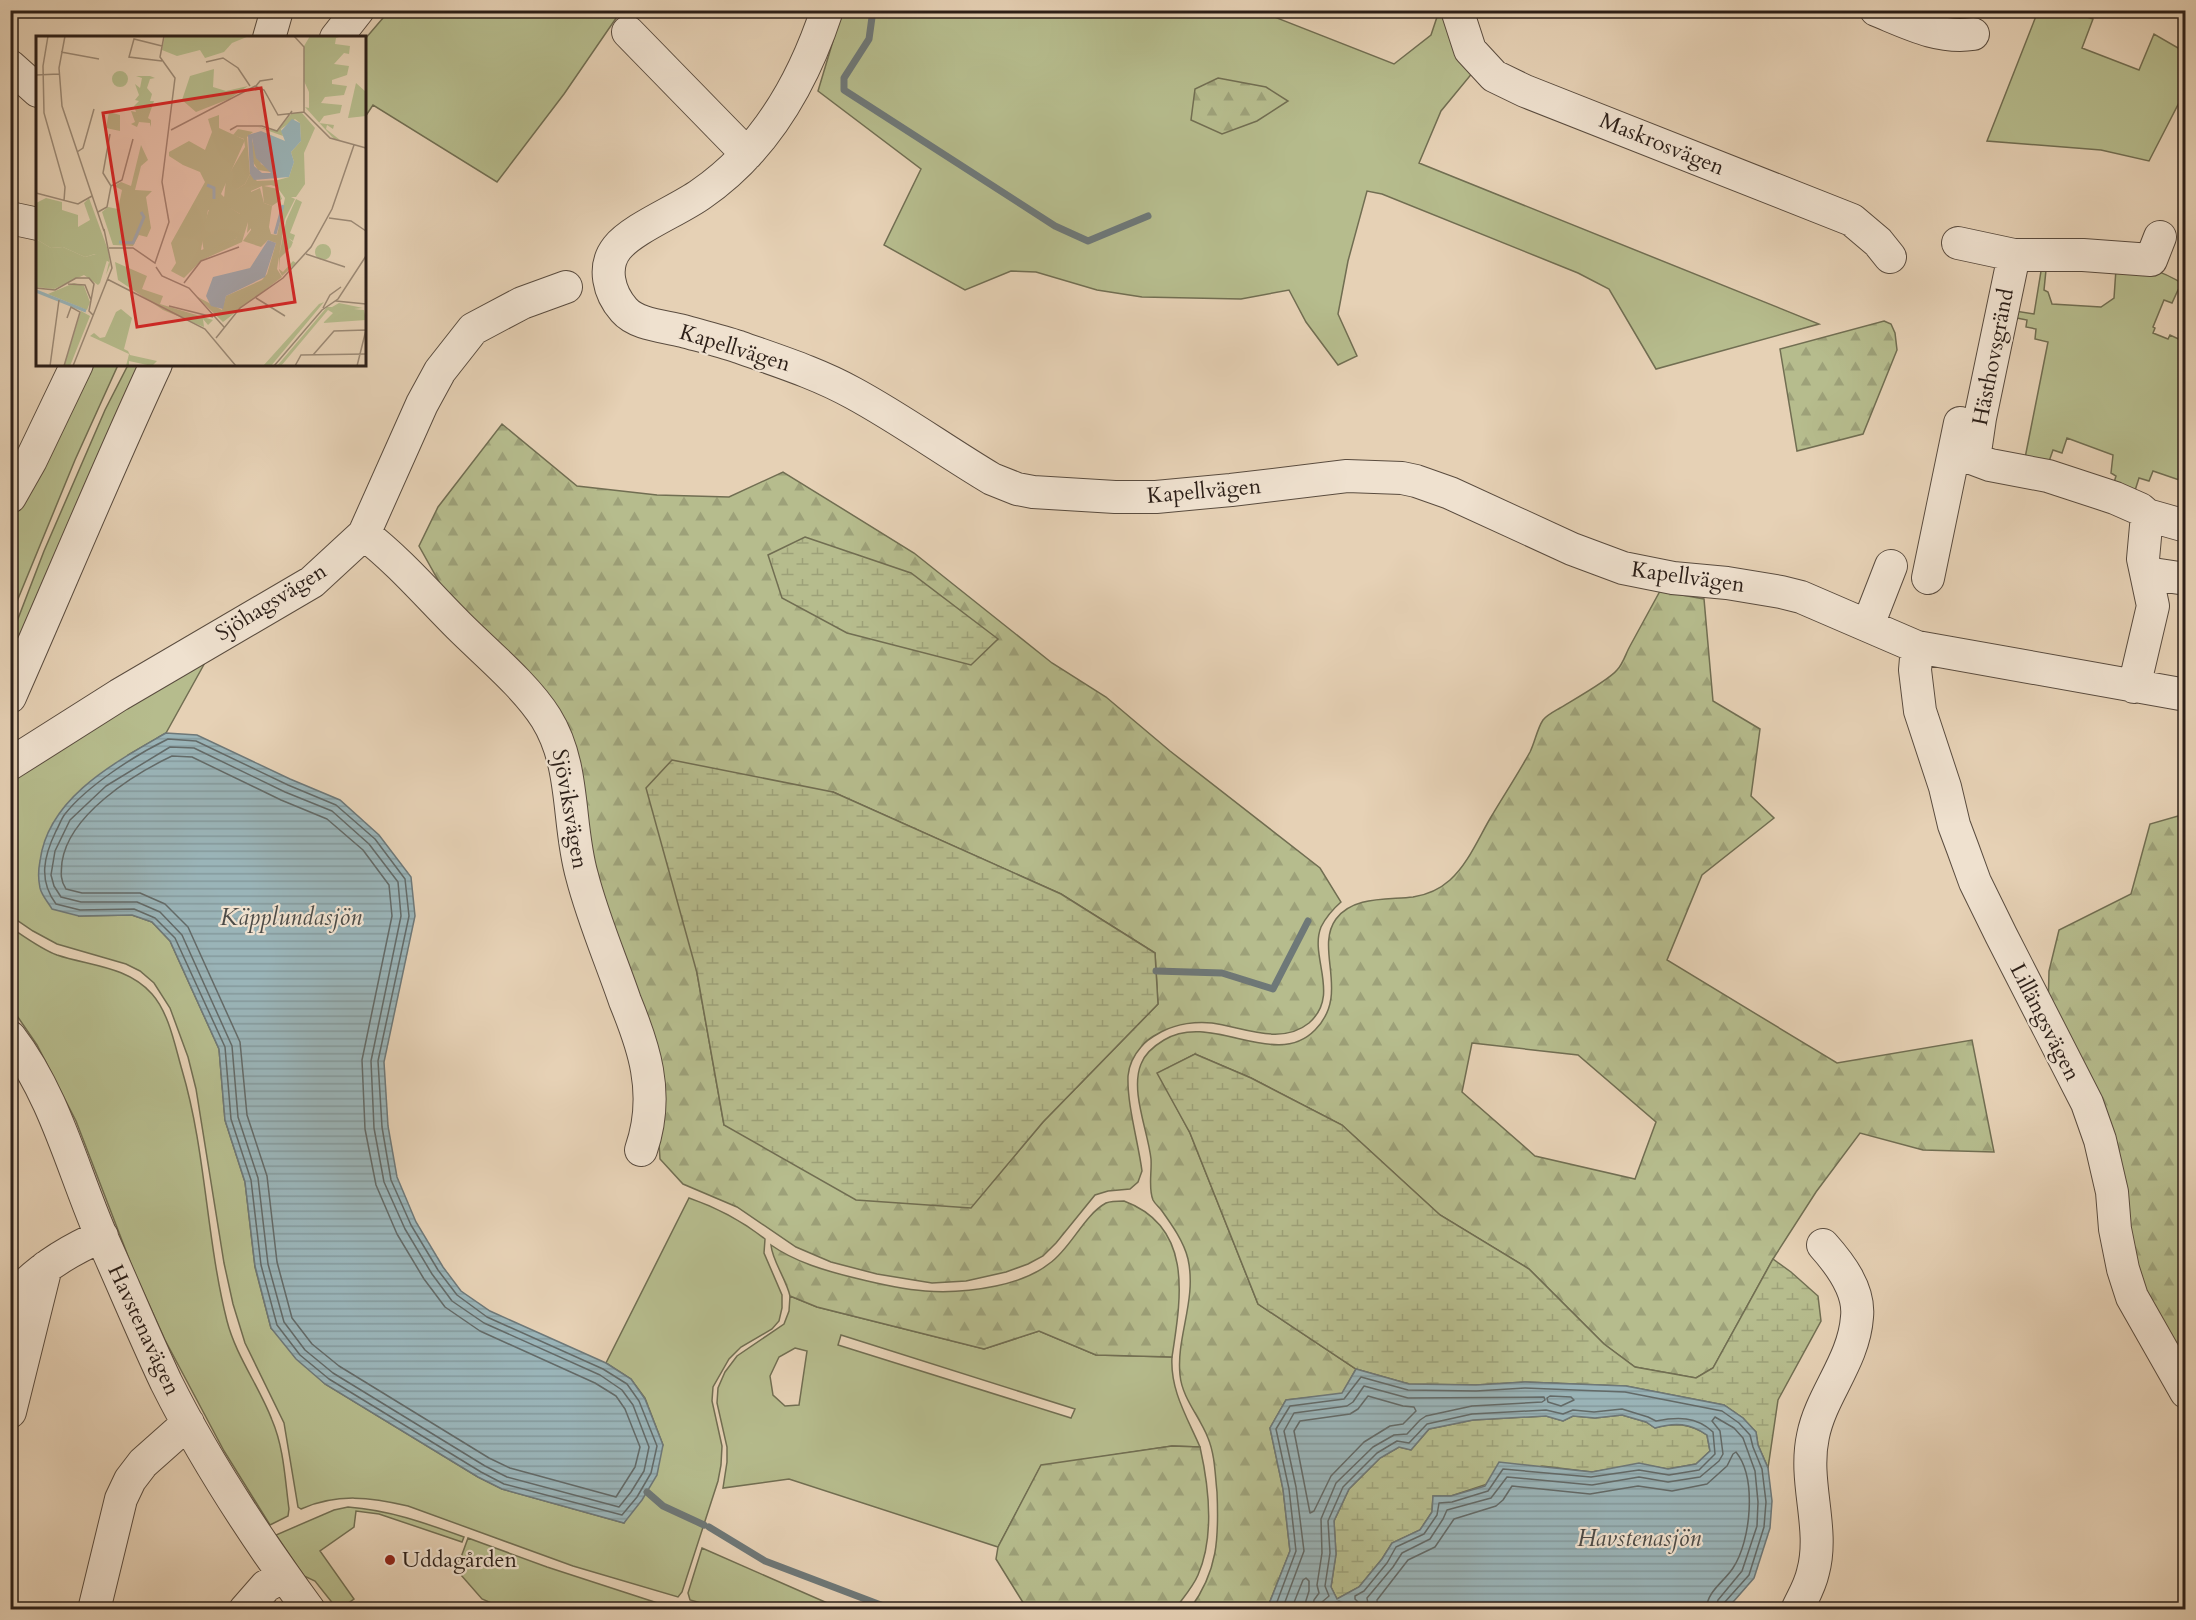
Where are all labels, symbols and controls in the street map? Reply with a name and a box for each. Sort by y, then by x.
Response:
inset map [36,36,366,366]
street label: Maskrosvägen [1595,105,1729,183]
street label: Hästhovsgränd [1965,286,2021,428]
street label: Kapellvägen [676,317,795,379]
street label: Kapellvägen [1146,471,1263,511]
street label: Kapellvägen [1629,554,1747,600]
street label: Sjöhagsvägen [210,556,333,648]
street label: Sjöviksvägen [545,747,595,872]
water label: Käpplundasjön [220,901,362,934]
street label: Lillängsvägen [2003,958,2088,1086]
street label: Havstenavägen [101,1260,188,1401]
water label: Havstenasjön [1577,1522,1701,1555]
place label: Uddagården [402,1545,517,1575]
marker: Uddagården [383,1553,397,1567]

